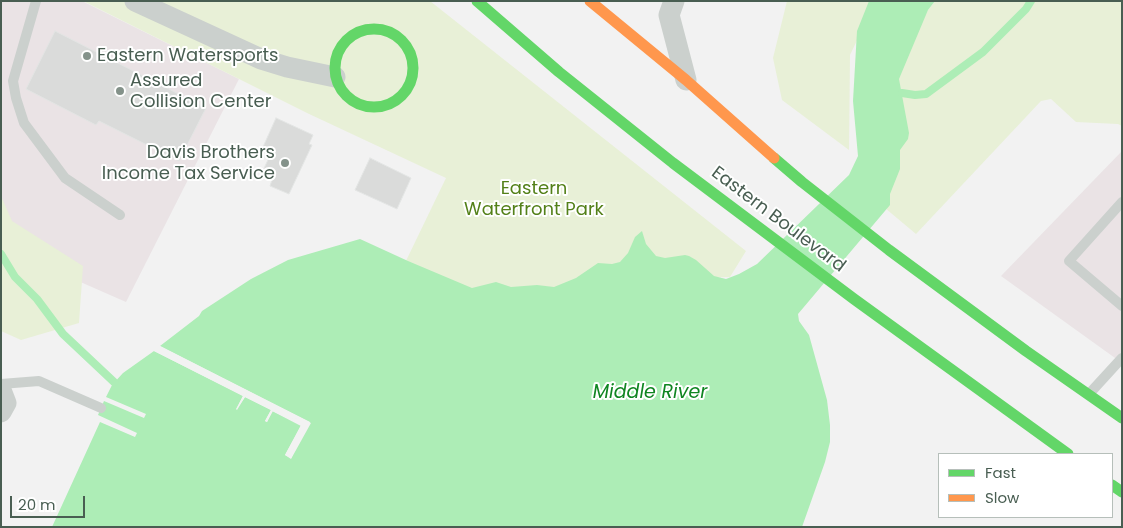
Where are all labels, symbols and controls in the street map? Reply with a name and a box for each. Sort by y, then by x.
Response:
place label: Eastern Watersports [97,45,278,67]
marker: Eastern Watersports [81,50,93,62]
place label: Assured Collision Center [130,70,271,112]
marker: Assured Collision Center [114,85,126,97]
place label: Davis Brothers Income Tax Service [102,142,275,184]
marker: Davis Brothers Income Tax Service [279,157,291,169]
street label: Eastern Boulevard [707,163,849,277]
park label: Eastern Waterfront Park [464,178,604,220]
water label: Middle River [593,382,707,404]
legend [938,453,1113,518]
text: Fast [985,462,1016,483]
scale bar [12,486,88,518]
text: Slow [985,487,1019,508]
text: 20 m [18,494,56,515]

